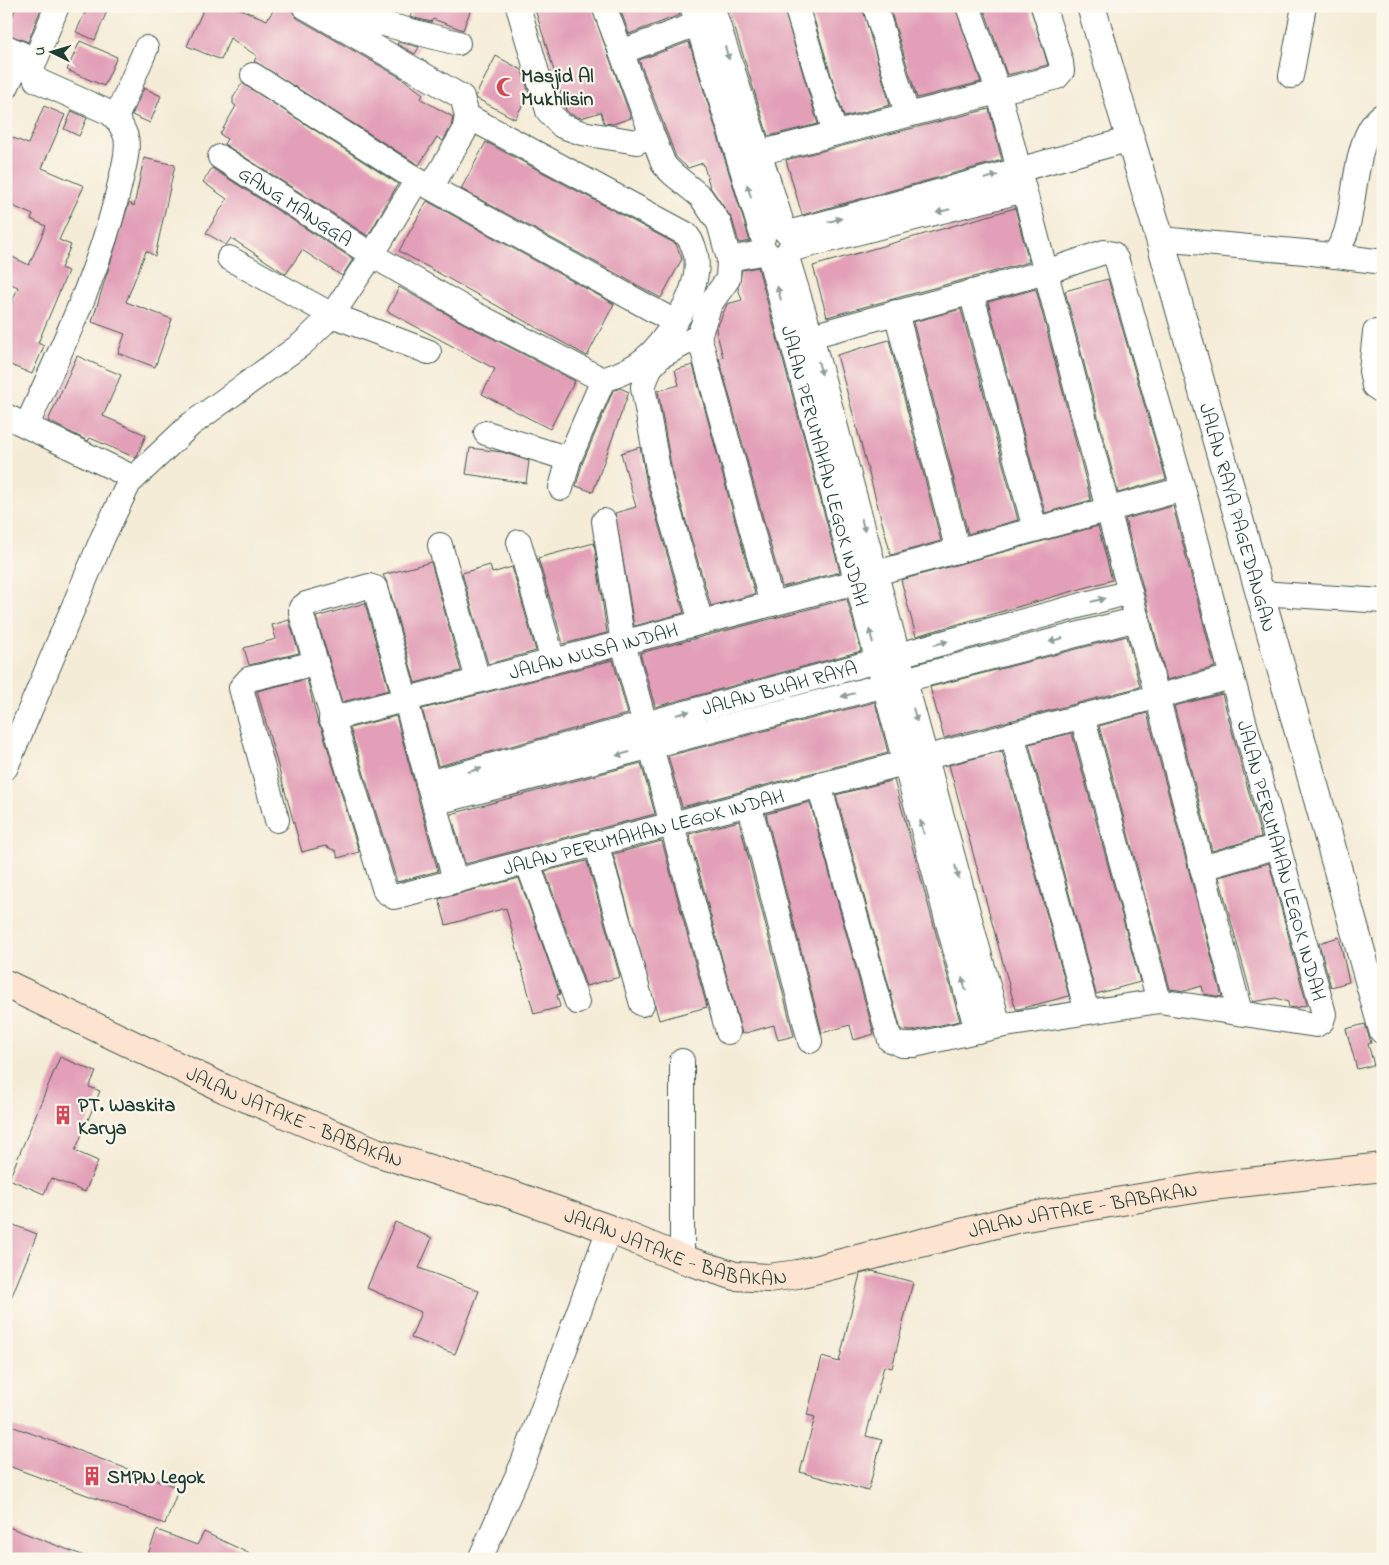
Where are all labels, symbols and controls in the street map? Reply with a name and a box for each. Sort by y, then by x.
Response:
north arrow [28,28,78,78]
one-way arrow [723,45,731,60]
text: U [30,46,51,56]
place label: Masjid Al Mukhlisin [521,63,594,115]
mosque icon: Masjid Al Mukhlisin [495,76,517,98]
street label: GANG MANGGA [231,160,357,255]
one-way arrow [984,172,999,180]
one-way arrow [744,183,752,198]
one-way arrow [936,207,951,215]
one-way arrow [827,215,842,223]
one-way arrow [775,286,783,301]
street label: JALAN PERUMAHAN LEGOK INDAH [772,323,875,610]
one-way arrow [816,360,824,375]
street label: JALAN RAYA PAGEDANGAN [1190,400,1282,636]
one-way arrow [859,517,867,532]
one-way arrow [1090,596,1105,604]
street label: JALAN NUSA INDAH [506,617,681,689]
one-way arrow [866,629,874,644]
one-way arrow [1048,636,1063,644]
one-way arrow [933,639,949,647]
street label: JALAN BUAH RAYA [699,655,861,725]
one-way arrow [840,691,855,699]
one-way arrow [911,708,919,723]
one-way arrow [675,709,690,717]
street label: JALAN PERUMAHAN LEGOK INDAH [1228,718,1332,1005]
one-way arrow [615,750,630,758]
one-way arrow [468,766,483,774]
street label: JALAN PERUMAHAN LEGOK INDAH [500,783,788,885]
one-way arrow [918,819,926,834]
one-way arrow [954,865,962,880]
one-way arrow [960,976,968,991]
street label: JALAN JATAKE - BABAKAN [180,1060,406,1177]
place label: PT. Waskita Karya [78,1092,175,1145]
building icon: PT. Waskita Karya [52,1104,74,1126]
street label: JALAN JATAKE - BABAKAN [966,1177,1200,1247]
street label: JALAN JATAKE - BABAKAN [560,1202,789,1295]
place label: SMPN Legok [107,1464,206,1494]
building icon: SMPN Legok [81,1465,103,1487]

